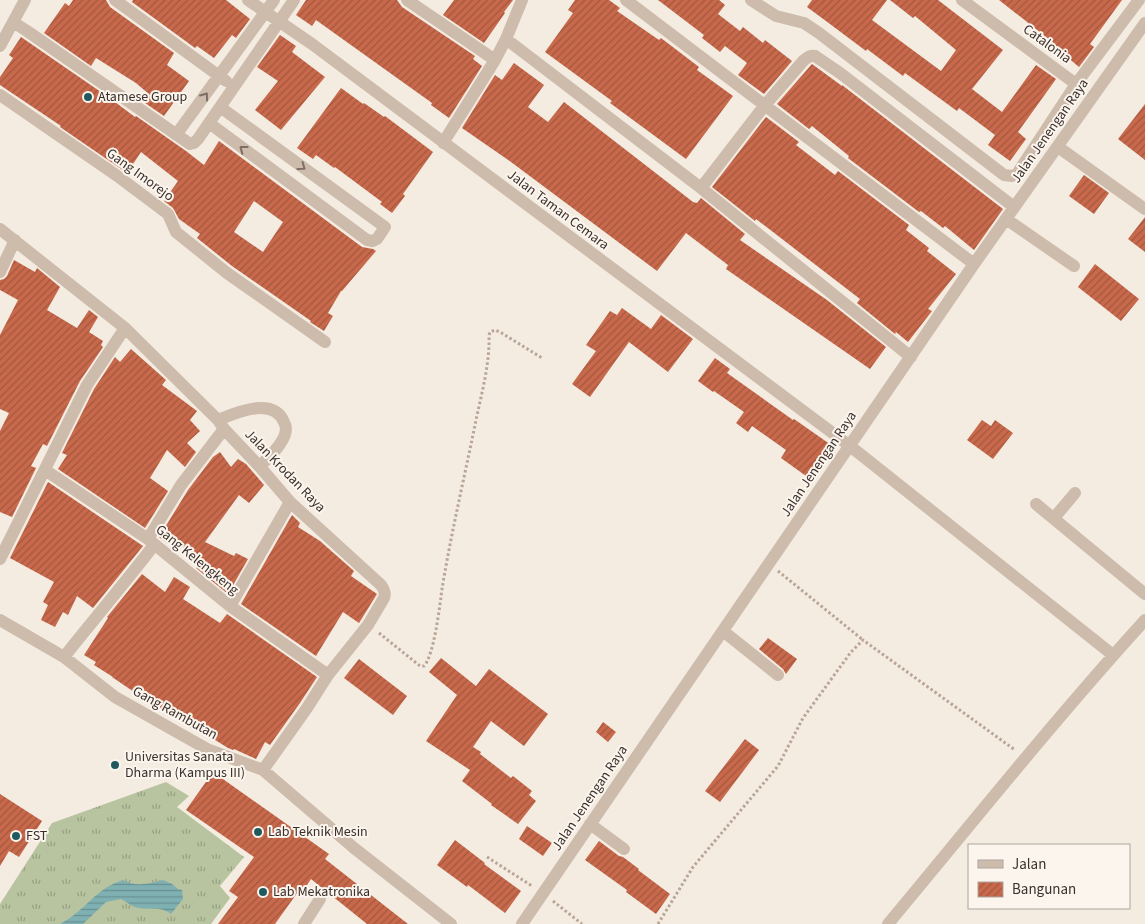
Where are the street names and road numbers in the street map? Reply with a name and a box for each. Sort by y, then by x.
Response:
street label: Catalonia [1019,20,1075,68]
street label: Jalan Jenengan Raya [1006,75,1094,187]
street label: Gang Imorejo [102,144,178,206]
street label: Jalan Taman Cemara [503,165,613,255]
street label: Jalan Jenengan Raya [776,407,862,521]
street label: Jalan Krodan Raya [240,425,330,517]
street label: Gang Kelengkeng [151,520,243,600]
street label: Gang Rambutan [129,681,221,745]
street label: Jalan Jenengan Raya [547,741,633,855]

